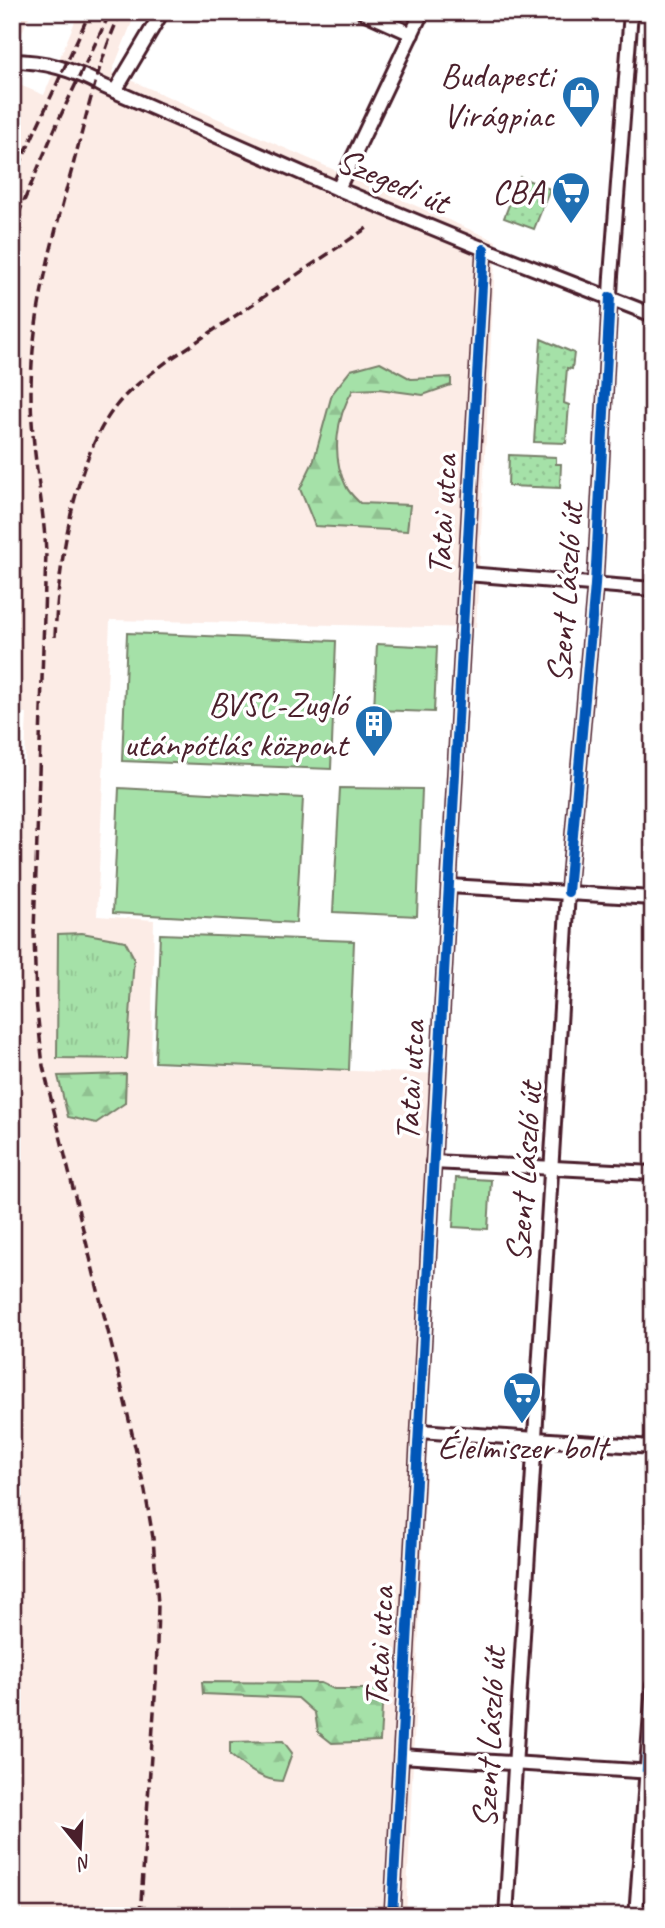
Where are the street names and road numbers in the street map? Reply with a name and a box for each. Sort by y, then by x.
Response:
street label: Szegedi út [330,137,459,226]
street label: Tatai utca [416,452,468,576]
street label: Szent László út [536,498,594,685]
street label: Tatai utca [384,1018,436,1142]
street label: Szent László út [495,1077,553,1264]
street label: Tatai utca [353,1584,405,1708]
street label: Szent László út [462,1643,516,1829]

